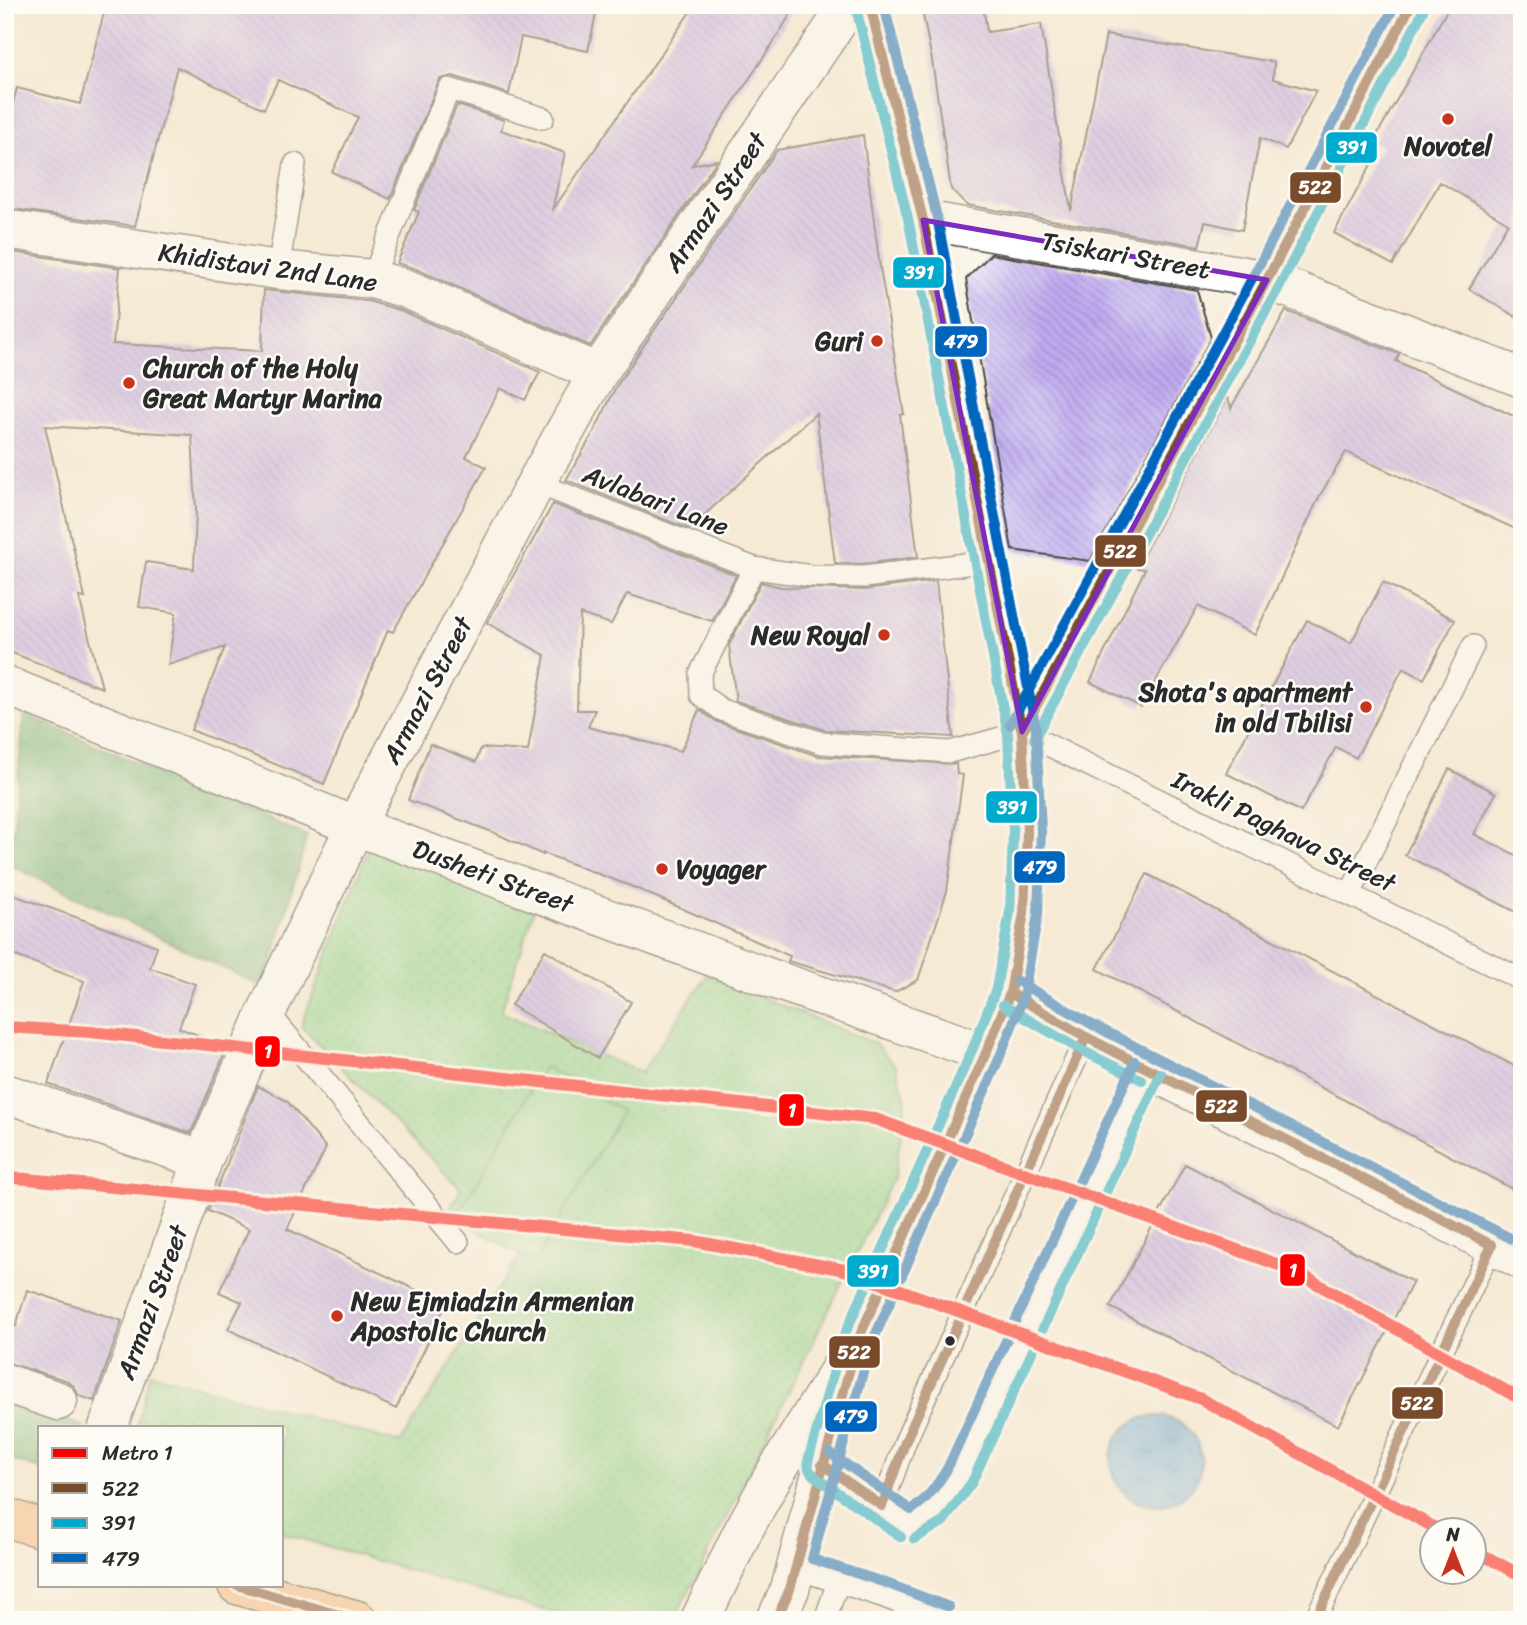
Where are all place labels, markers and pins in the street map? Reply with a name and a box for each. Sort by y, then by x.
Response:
marker: Novotel [1440,111,1456,127]
place label: Novotel [1403,123,1494,169]
place label: Guri [815,318,865,364]
marker: Guri [869,333,885,349]
place label: Church of the Holy Great Martyr Marina [142,345,383,421]
marker: Church of the Holy Great Martyr Marina [121,375,137,391]
place label: New Royal [750,612,872,658]
marker: New Royal [876,627,892,643]
place label: Shota's apartment in old Tbilisi [1137,669,1354,745]
marker: Shota's apartment in old Tbilisi [1358,699,1374,715]
place label: Voyager [676,846,768,892]
marker: Voyager [654,861,670,877]
place label: New Ejmiadzin Armenian Apostolic Church [350,1278,634,1354]
marker: New Ejmiadzin Armenian Apostolic Church [329,1308,345,1324]
unlabelled marker [943,1334,957,1348]

